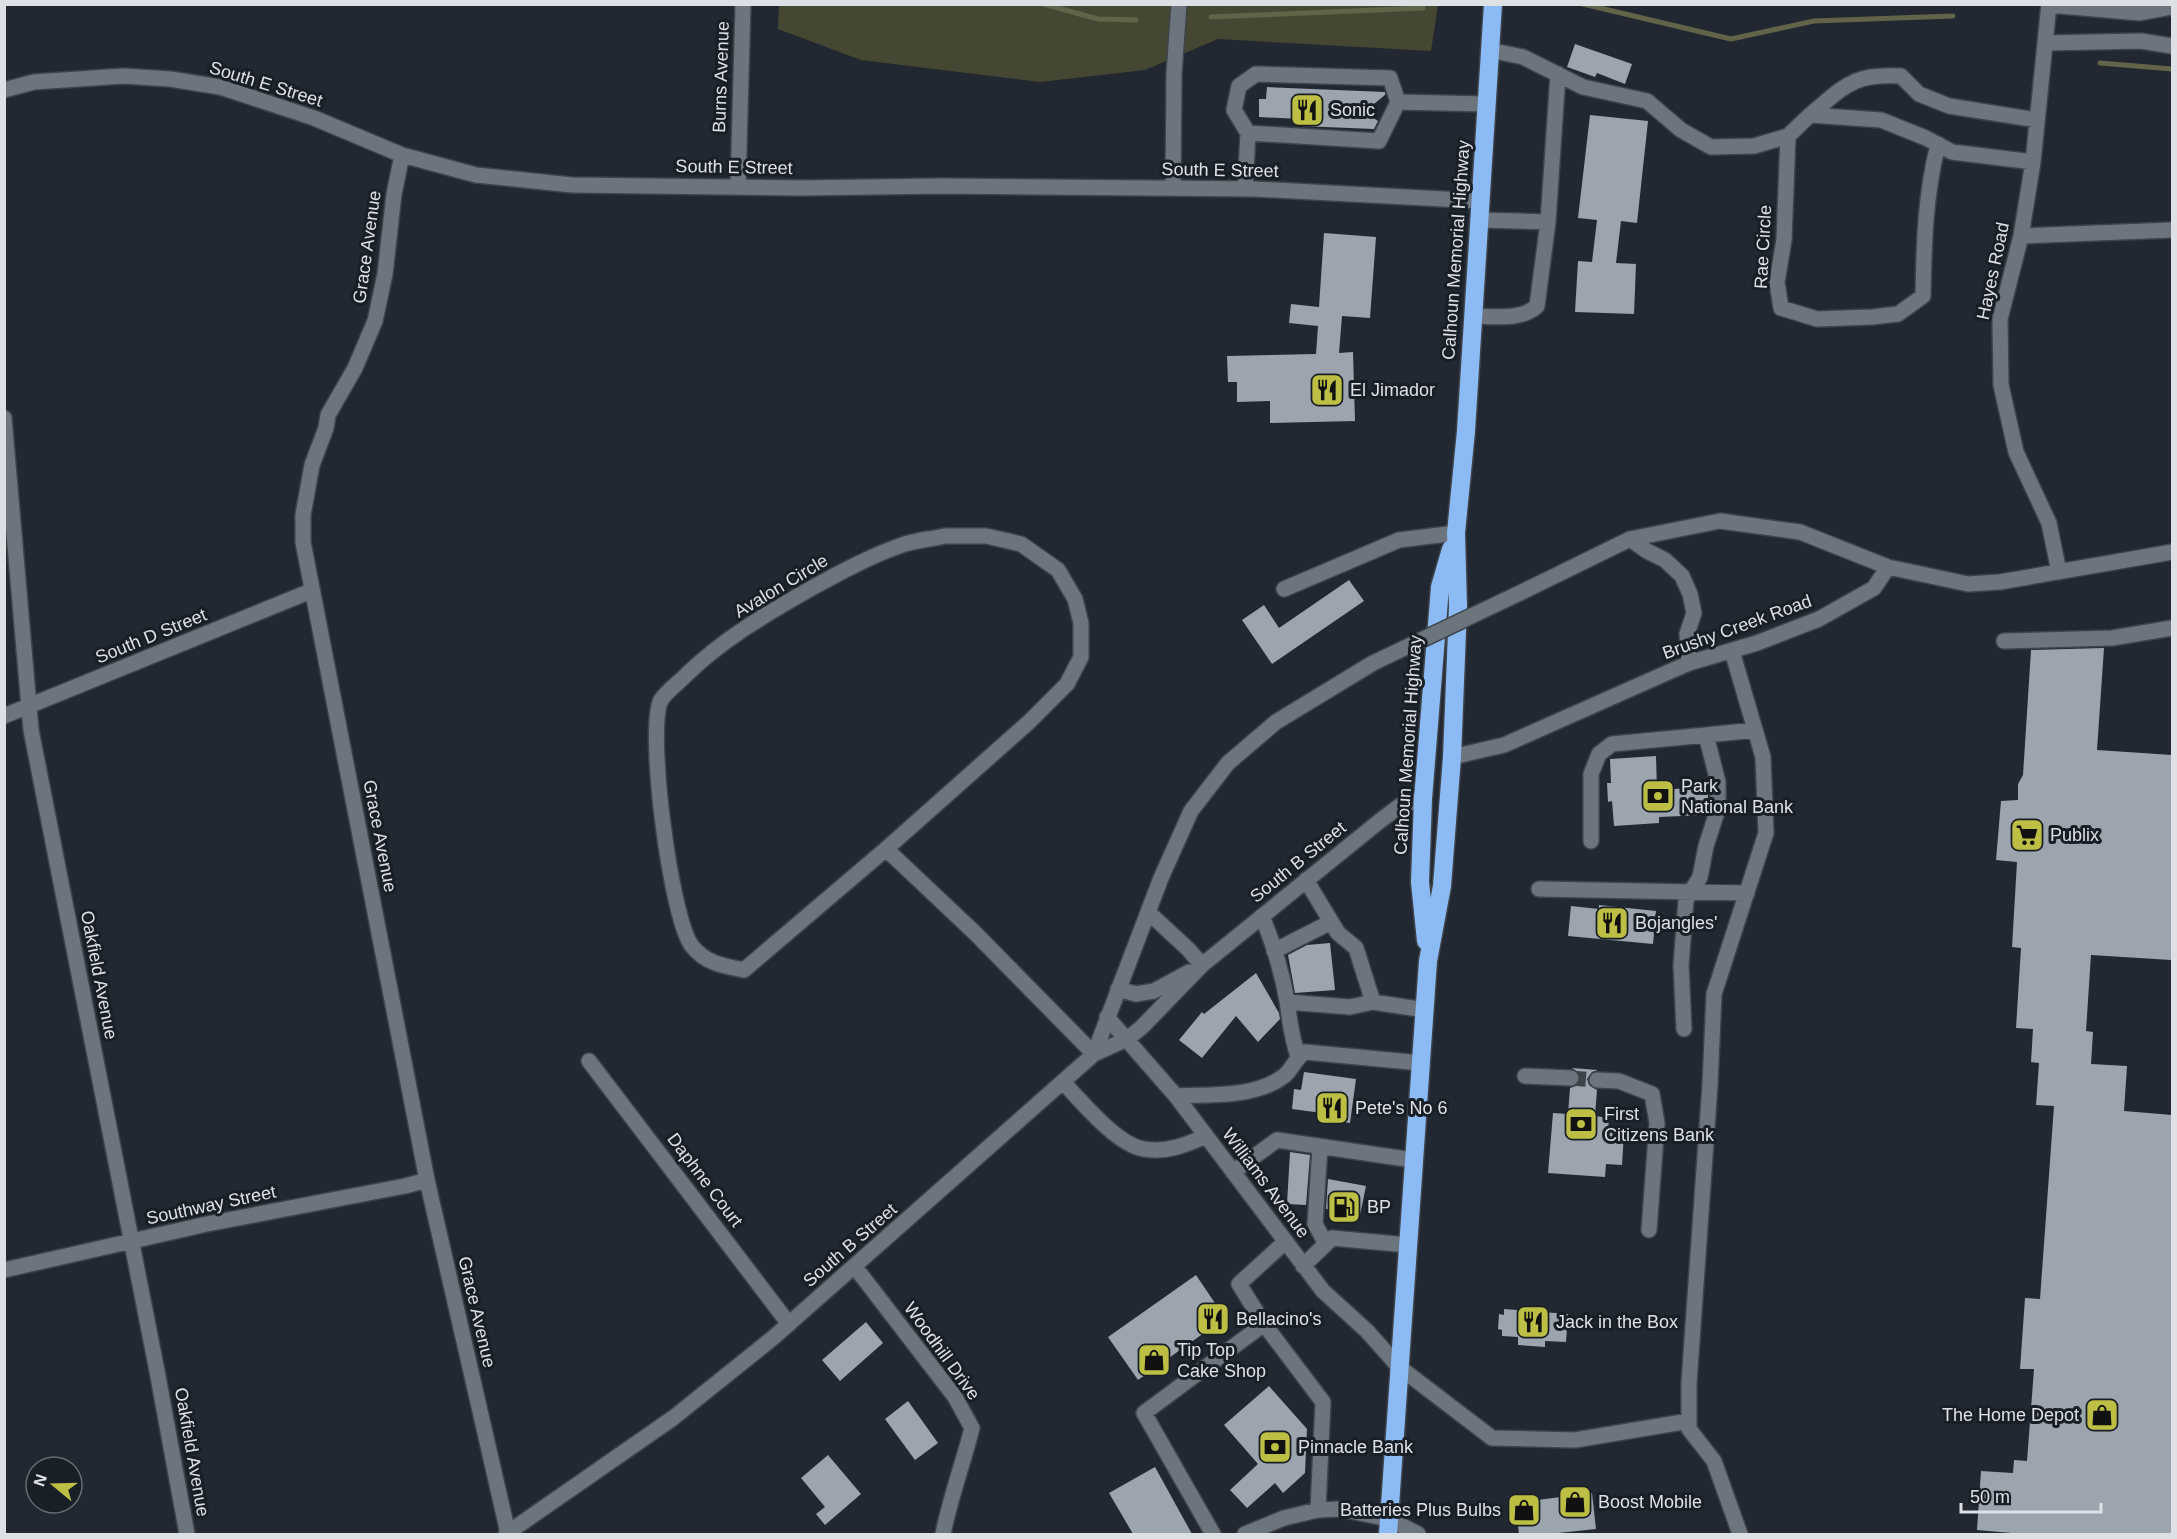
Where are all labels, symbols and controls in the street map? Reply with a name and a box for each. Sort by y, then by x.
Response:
street label: Burns Avenue [709,21,733,133]
street label: South E Street [207,57,325,111]
restaurant icon: Sonic [1289,92,1325,128]
place label: Sonic [1330,100,1375,120]
street label: Calhoun Memorial Highway [1438,140,1474,360]
street label: South E Street [675,156,793,178]
street label: South E Street [1161,159,1279,181]
street label: Grace Avenue [349,189,385,305]
street label: Rae Circle [1751,205,1775,289]
street label: Hayes Road [1973,220,2013,322]
restaurant icon: El Jimador [1309,372,1345,408]
place label: El Jimador [1350,380,1435,400]
street label: Avalon Circle [731,550,831,622]
street label: Brushy Creek Road [1660,591,1814,663]
street label: South D Street [93,605,209,667]
street label: Calhoun Memorial Highway [1390,635,1426,855]
place label: Park National Bank [1681,776,1794,817]
street label: Grace Avenue [359,778,401,894]
bank icon: Park National Bank [1640,778,1676,814]
street label: South B Street [1246,817,1350,907]
supermarket icon: Publix [2009,817,2045,853]
place label: Publix [2050,825,2099,845]
restaurant icon: Bojangles' [1594,905,1630,941]
street label: Oakfield Avenue [77,909,121,1041]
place label: Bojangles' [1635,913,1718,933]
restaurant icon: Pete's No 6 [1314,1090,1350,1126]
place label: Pete's No 6 [1355,1098,1448,1118]
place label: First Citizens Bank [1604,1104,1715,1145]
bank icon: First Citizens Bank [1563,1106,1599,1142]
street label: Williams Avenue [1218,1124,1314,1242]
street label: Daphne Court [663,1129,747,1231]
street label: Southway Street [144,1181,278,1229]
fuel station icon: BP [1326,1189,1362,1225]
place label: BP [1367,1197,1391,1217]
street label: South B Street [799,1199,901,1291]
street label: Grace Avenue [454,1254,500,1370]
street label: Woodhill Drive [900,1298,984,1404]
restaurant icon: Bellacino's [1195,1301,1231,1337]
restaurant icon: Jack in the Box [1515,1304,1551,1340]
place label: Bellacino's [1236,1309,1321,1329]
place label: Jack in the Box [1556,1312,1678,1332]
place label: Tip Top Cake Shop [1177,1340,1266,1381]
shop icon: Tip Top Cake Shop [1136,1342,1172,1378]
street label: Oakfield Avenue [171,1386,213,1518]
shop icon: The Home Depot [2084,1397,2120,1433]
place label: The Home Depot [1942,1405,2079,1425]
bank icon: Pinnacle Bank [1257,1429,1293,1465]
place label: Pinnacle Bank [1298,1437,1414,1457]
north arrow [24,1455,84,1515]
text: N [30,1472,50,1489]
scale bar [1961,1476,2100,1514]
shop icon: Boost Mobile [1557,1484,1593,1520]
text: 50 m [1970,1487,2010,1507]
shop icon: Batteries Plus Bulbs [1506,1492,1542,1528]
place label: Boost Mobile [1598,1492,1702,1512]
place label: Batteries Plus Bulbs [1340,1500,1501,1520]

